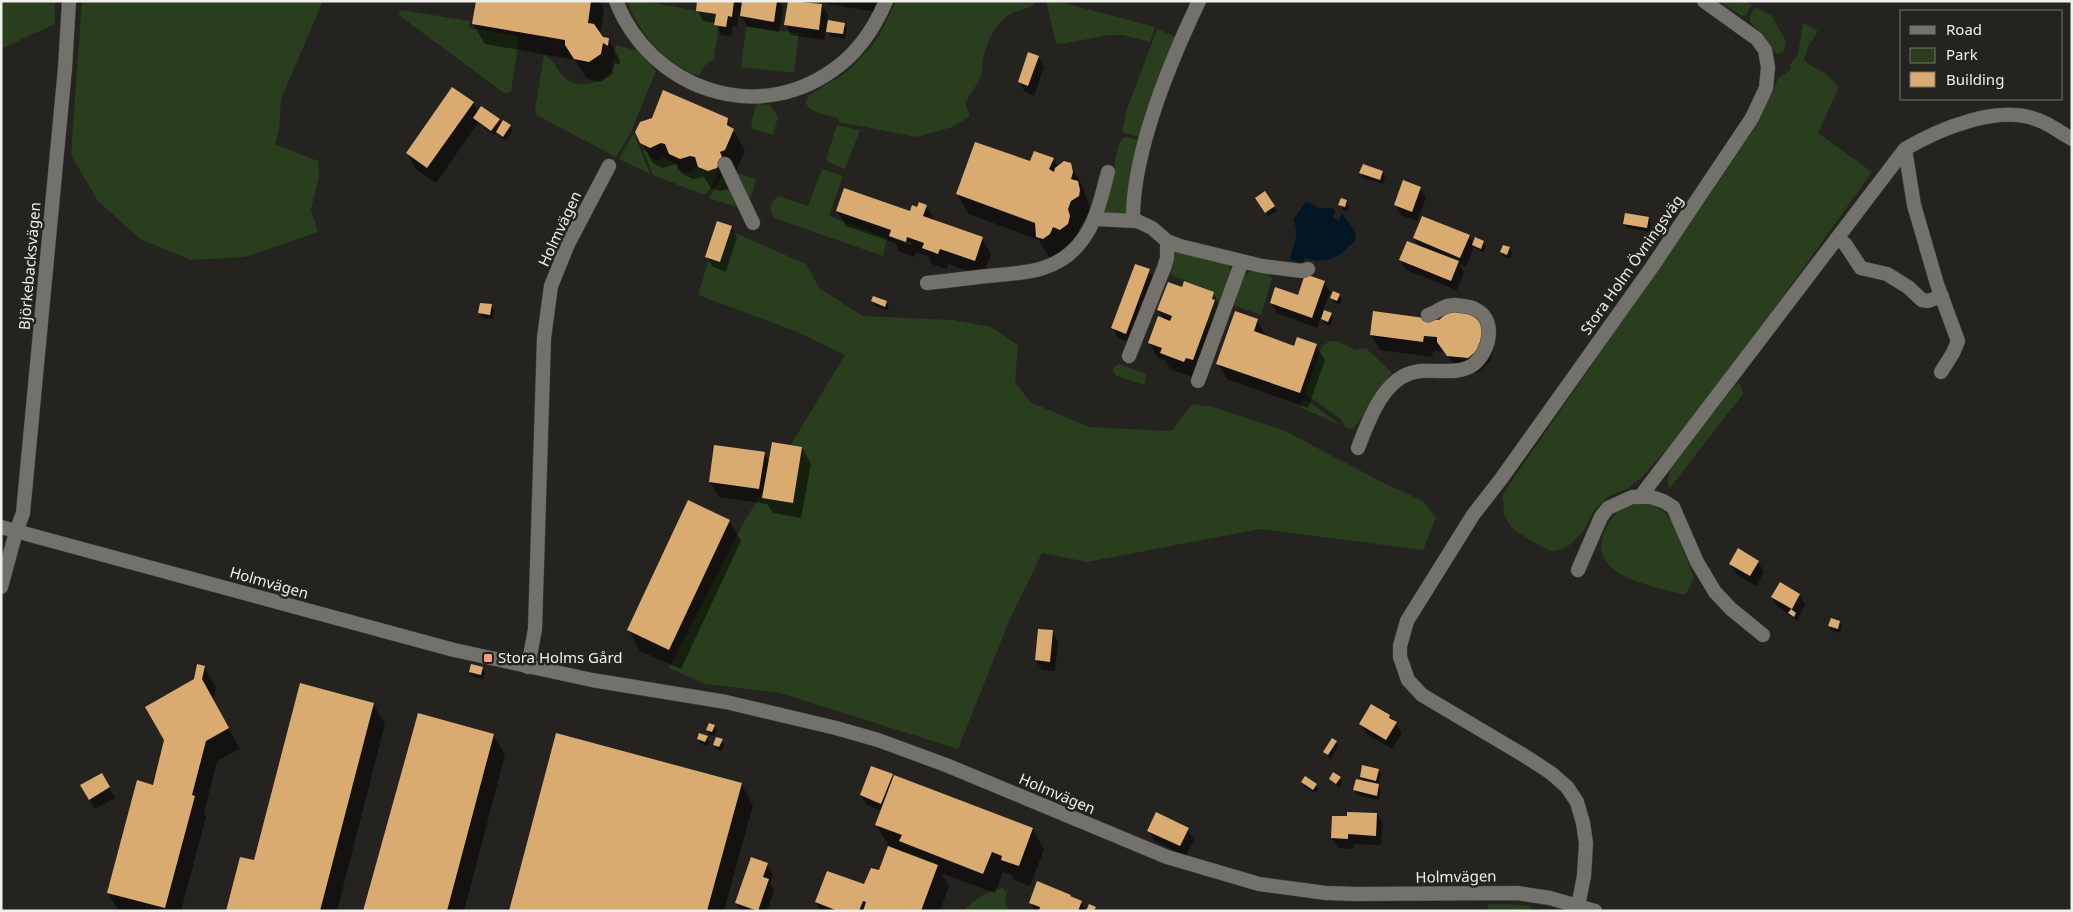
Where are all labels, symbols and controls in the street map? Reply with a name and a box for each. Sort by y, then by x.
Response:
legend [1900,10,2063,100]
text: Road [1946,19,1982,39]
text: Park [1946,44,1978,64]
text: Building [1946,69,2004,89]
street label: Holmvägen [533,188,585,270]
street label: Stora Holm Övningsväg [1575,191,1687,338]
street label: Björkebacksvägen [13,201,45,331]
street label: Holmvägen [228,561,311,603]
place label: Stora Holms Gård [498,647,623,667]
marker: Stora Holms Gård [482,652,494,664]
street label: Holmvägen [1016,768,1099,818]
street label: Holmvägen [1415,865,1497,887]

